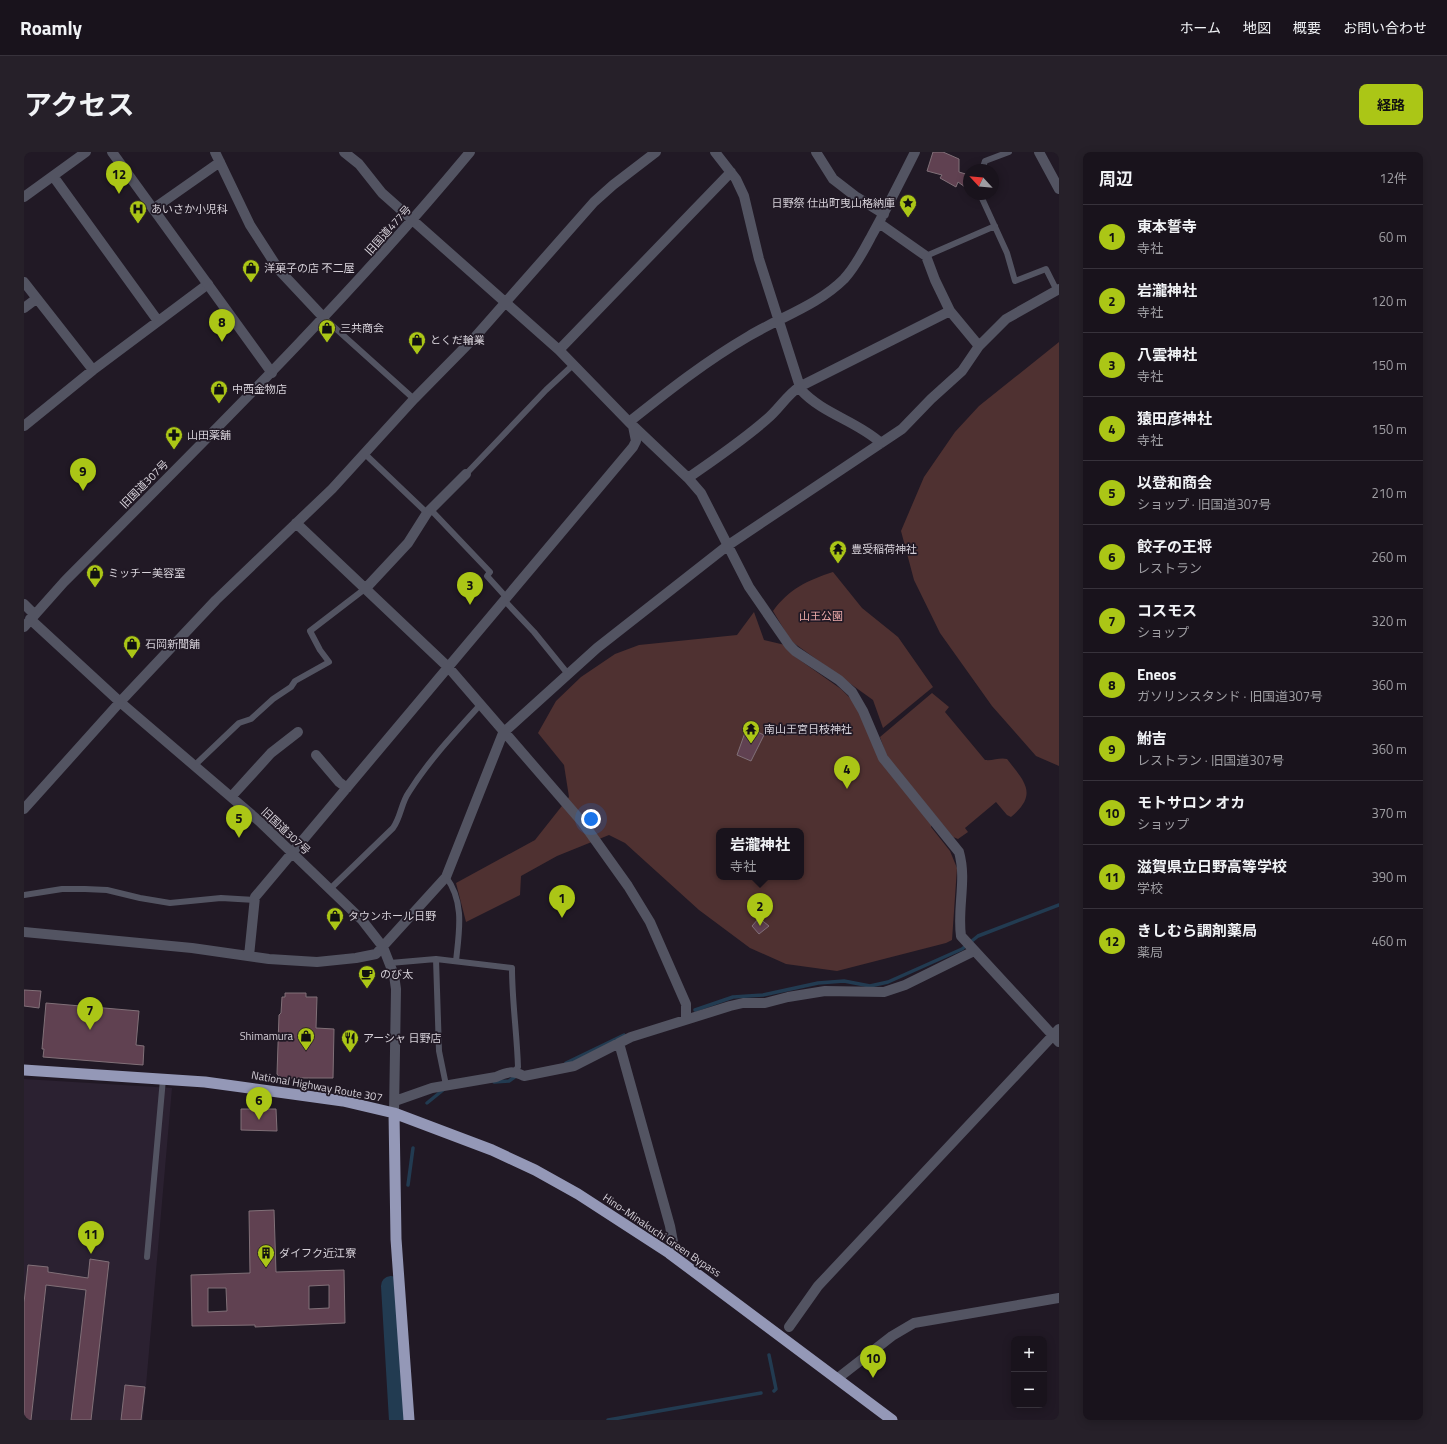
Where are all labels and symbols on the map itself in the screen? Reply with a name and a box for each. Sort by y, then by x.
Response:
pin: 12 [106,161,132,194]
north arrow [963,164,999,200]
place icon: 日野祭 仕出町曳山格納庫 [898,193,918,218]
place label: 日野祭 仕出町曳山格納庫 [772,195,895,211]
hospital icon: あいさか小児科 [128,199,148,224]
place label: あいさか小児科 [151,201,228,217]
street label: 旧国道477号 [361,201,415,259]
shop icon: 洋菓子の店 不二屋 [241,258,261,283]
place label: 洋菓子の店 不二屋 [264,260,354,276]
pin: 8 [209,309,235,342]
shop icon: 三共商会 [317,318,337,343]
place label: 三共商会 [340,320,384,336]
shop icon: とくだ輪業 [407,330,427,355]
place label: とくだ輪業 [430,332,485,348]
shop icon: 中西金物店 [209,379,229,404]
place label: 中西金物店 [232,381,287,397]
pharmacy icon: 山田薬舗 [164,425,184,450]
place label: 山田薬舗 [187,427,231,443]
street label: 旧国道307号 [116,456,172,512]
pin: 9 [70,458,96,491]
temple icon: 豊受稲荷神社 [828,539,848,564]
place label: 豊受稲荷神社 [851,541,917,557]
shop icon: ミッチー美容室 [85,563,105,588]
place label: ミッチー美容室 [108,565,185,581]
pin: 3 [457,572,483,605]
park label: 山王公園 [799,608,843,624]
shop icon: 石岡新聞舗 [122,634,142,659]
place label: 石岡新聞舗 [145,636,200,652]
temple icon: 南山王宮日枝神社 [741,719,761,744]
place label: 南山王宮日枝神社 [764,721,852,737]
pin: 4 [834,756,860,789]
street label: 旧国道307号 [258,804,314,858]
pin: 5 [226,805,252,838]
your location [581,809,601,829]
pin: 1 [549,885,575,918]
pin: 2 [747,893,773,926]
shop icon: タウンホール日野 [325,906,345,931]
place label: タウンホール日野 [348,908,436,924]
cafe icon: のび太 [357,964,377,989]
place label: のび太 [380,966,413,982]
pin: 7 [77,997,103,1030]
shop icon: Shimamura [296,1026,316,1051]
place label: Shimamura [240,1028,293,1044]
restaurant icon: アーシャ 日野店 [340,1028,360,1053]
place label: アーシャ 日野店 [363,1030,442,1046]
street label: National Highway Route 307 [250,1067,384,1105]
pin: 6 [246,1087,272,1120]
street label: Hino-Minakuchi Green Bypass [600,1189,724,1281]
pin: 11 [78,1221,104,1254]
building icon: ダイフク近江寮 [256,1243,276,1268]
place label: ダイフク近江寮 [279,1245,356,1261]
pin: 10 [860,1345,886,1378]

